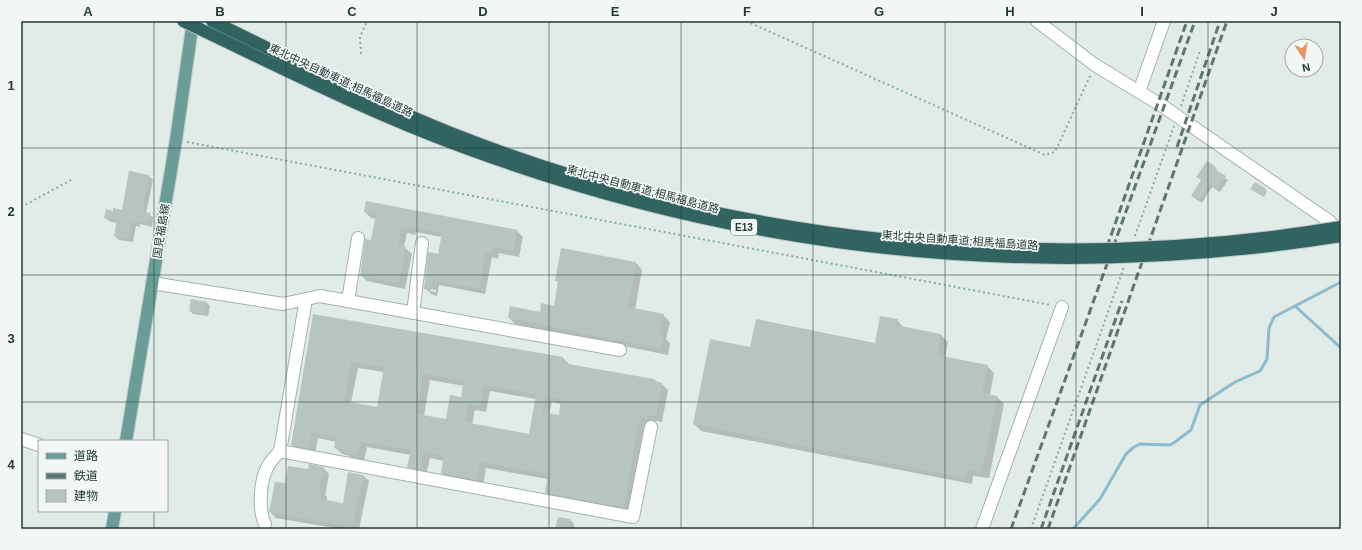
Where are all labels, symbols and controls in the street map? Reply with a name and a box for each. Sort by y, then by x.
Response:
text: A [83,4,93,19]
text: B [215,4,225,19]
text: C [347,4,357,19]
text: D [478,4,488,19]
text: E [611,4,620,19]
text: F [743,4,751,19]
text: G [874,4,884,19]
text: H [1005,4,1015,19]
text: I [1140,4,1144,19]
text: J [1270,4,1278,19]
north arrow [1284,38,1324,78]
street label: 東北中央自動車道;相馬福島道路 [267,41,415,119]
text: N [1301,61,1311,74]
text: 1 [7,78,15,93]
street label: 東北中央自動車道;相馬福島道路 [566,163,720,215]
street label: 国見福島線 [151,203,171,259]
text: 2 [7,204,15,219]
road number: E13 [731,219,757,235]
street label: 東北中央自動車道;相馬福島道路 [881,229,1039,251]
text: 3 [7,331,15,346]
legend [38,440,168,512]
text: 道路 [74,449,98,463]
text: 4 [7,457,15,472]
text: 鉄道 [74,469,98,483]
text: 建物 [74,489,98,503]

